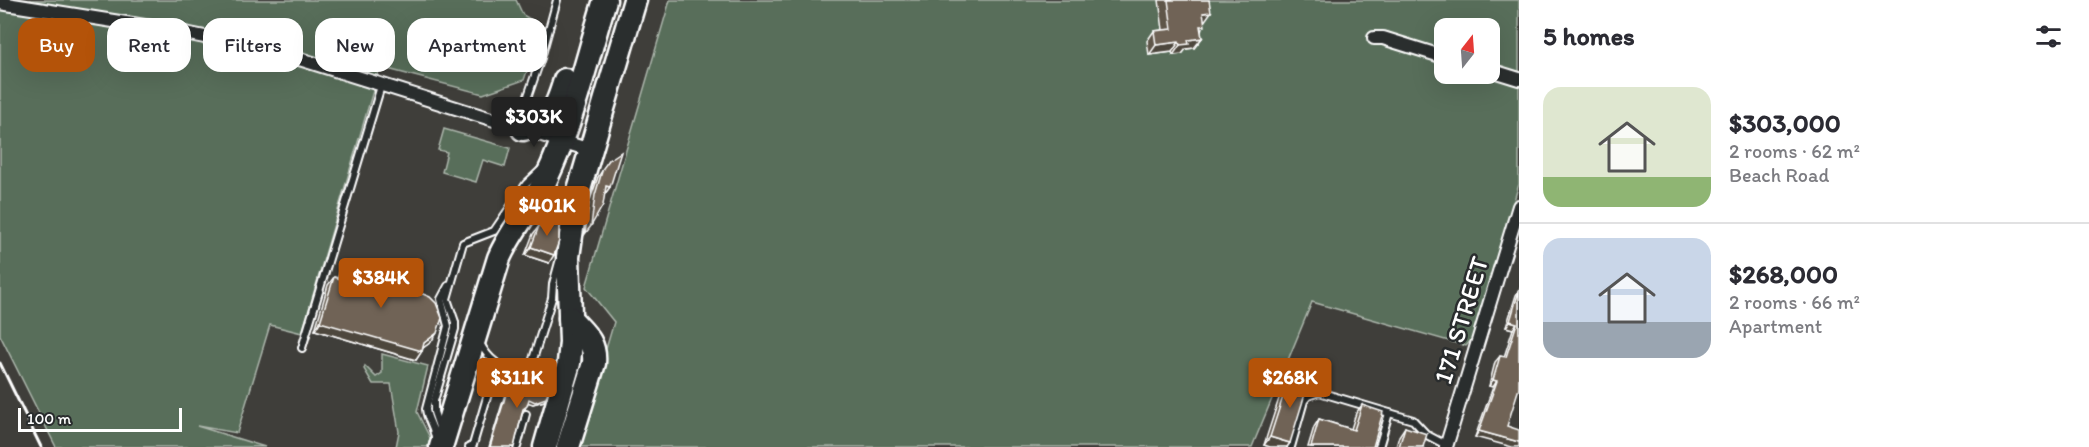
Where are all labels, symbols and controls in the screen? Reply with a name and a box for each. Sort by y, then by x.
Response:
chip: Buy [18,18,95,72]
chip: Rent [107,18,191,72]
chip: Filters [203,18,303,72]
chip: New [315,18,395,72]
chip: Apartment [407,18,547,72]
north arrow [1434,18,1500,84]
map controls [1434,18,1500,84]
text: 5 homes [1543,20,1635,52]
icon: filters [2032,20,2065,53]
pin: $303K [492,97,576,148]
text: $303K [505,104,563,128]
text: $303,000 [1729,107,1841,139]
icon: home [1591,111,1663,183]
text: 2 rooms · 62 m² [1729,139,1860,163]
text: Beach Road [1729,163,1829,187]
pin: $401K [505,186,589,237]
text: $401K [519,193,575,217]
street label: 171 STREET [1426,252,1496,388]
pin: $384K [339,258,423,309]
text: $268,000 [1729,258,1838,290]
icon: home [1591,262,1663,334]
text: $384K [353,265,409,289]
text: 2 rooms · 66 m² [1729,290,1860,314]
text: Apartment [1729,314,1822,338]
pin: $311K [475,358,559,409]
pin: $268K [1248,358,1332,409]
text: $311K [491,365,543,389]
text: $268K [1263,365,1317,389]
scale bar [18,405,182,432]
text: 100 m [27,409,71,428]

